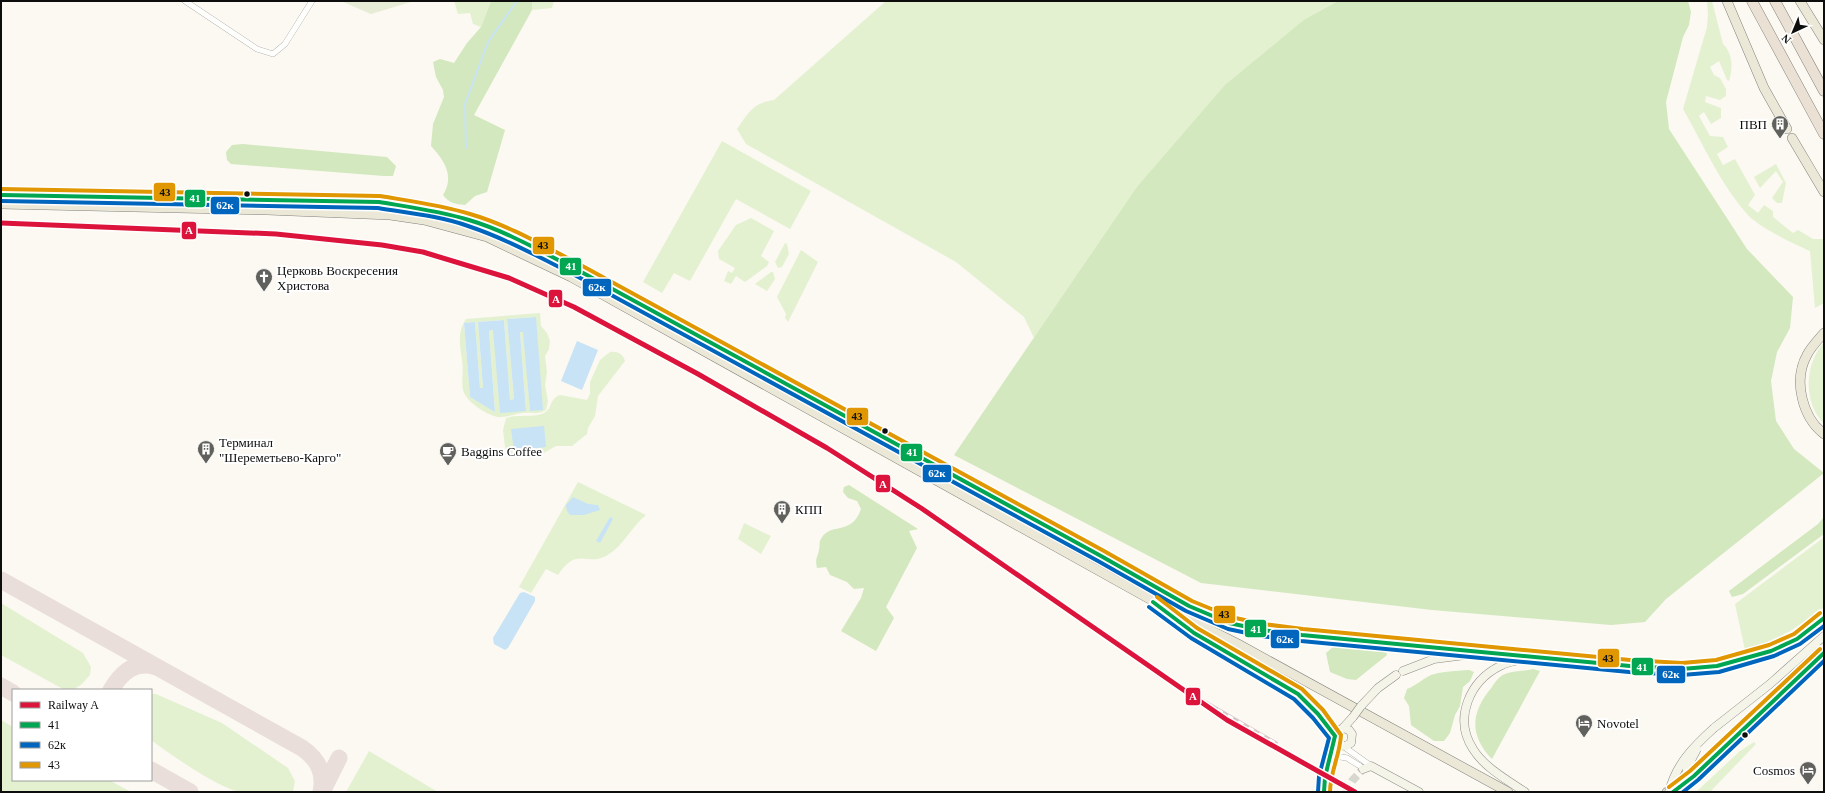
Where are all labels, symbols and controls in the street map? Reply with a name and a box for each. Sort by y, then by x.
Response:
north arrow [1773,12,1813,52]
text: N [1779,32,1793,46]
building icon: ПВП [1770,114,1790,139]
place label: ПВП [1740,117,1767,132]
line badge: 43 [153,182,176,202]
text: 43 [160,186,171,198]
line badge: 41 [184,189,206,208]
unlabelled marker [242,189,252,199]
text: 41 [190,192,201,204]
line badge: 62к [210,196,240,215]
text: 62к [216,199,234,211]
line badge: A [181,221,197,240]
text: A [185,224,193,236]
line badge: 43 [532,236,555,255]
text: 43 [538,239,549,251]
line badge: 41 [559,257,582,276]
text: 41 [566,260,577,272]
place label: Церковь Воскресения Христова [277,263,398,293]
church icon: Церковь Воскресения Христова [254,267,274,292]
line badge: 62к [582,278,612,297]
text: 62к [588,281,606,293]
line badge: A [548,289,563,308]
text: A [552,293,560,305]
line badge: 43 [846,407,869,426]
text: 43 [852,410,863,422]
unlabelled marker [880,426,890,436]
place label: Терминал "Шереметьево-Карго" [219,435,341,465]
building icon: Терминал "Шереметьево-Карго" [196,439,216,464]
cafe icon: Baggins Coffee [438,441,458,466]
line badge: 41 [900,443,923,462]
place label: Baggins Coffee [461,444,542,459]
text: 41 [907,446,918,458]
line badge: 62к [922,464,952,483]
text: 62к [928,467,946,479]
line badge: A [875,474,891,493]
text: A [879,478,887,490]
building icon: КПП [772,499,792,524]
place label: КПП [795,502,822,517]
line badge: 43 [1213,605,1236,624]
text: 43 [1219,608,1230,620]
line badge: 41 [1244,619,1267,638]
text: 41 [1251,623,1262,635]
line badge: 62к [1270,629,1300,649]
text: 62к [1276,633,1294,645]
line badge: 43 [1597,648,1620,668]
text: 43 [1603,652,1614,664]
line badge: 41 [1631,657,1654,676]
text: 41 [1637,661,1648,673]
line badge: 62к [1656,665,1686,684]
text: 62к [1662,668,1680,680]
line badge: A [1185,687,1201,706]
legend [12,689,152,781]
text: A [1189,690,1197,702]
text: Railway A [48,698,99,712]
hotel icon: Novotel [1574,713,1594,738]
place label: Novotel [1597,716,1639,731]
text: 41 [48,718,60,732]
unlabelled marker [1740,730,1750,740]
text: 62к [48,738,66,752]
text: 43 [48,758,60,772]
hotel icon: Cosmos [1798,760,1818,785]
place label: Cosmos [1753,763,1795,778]

